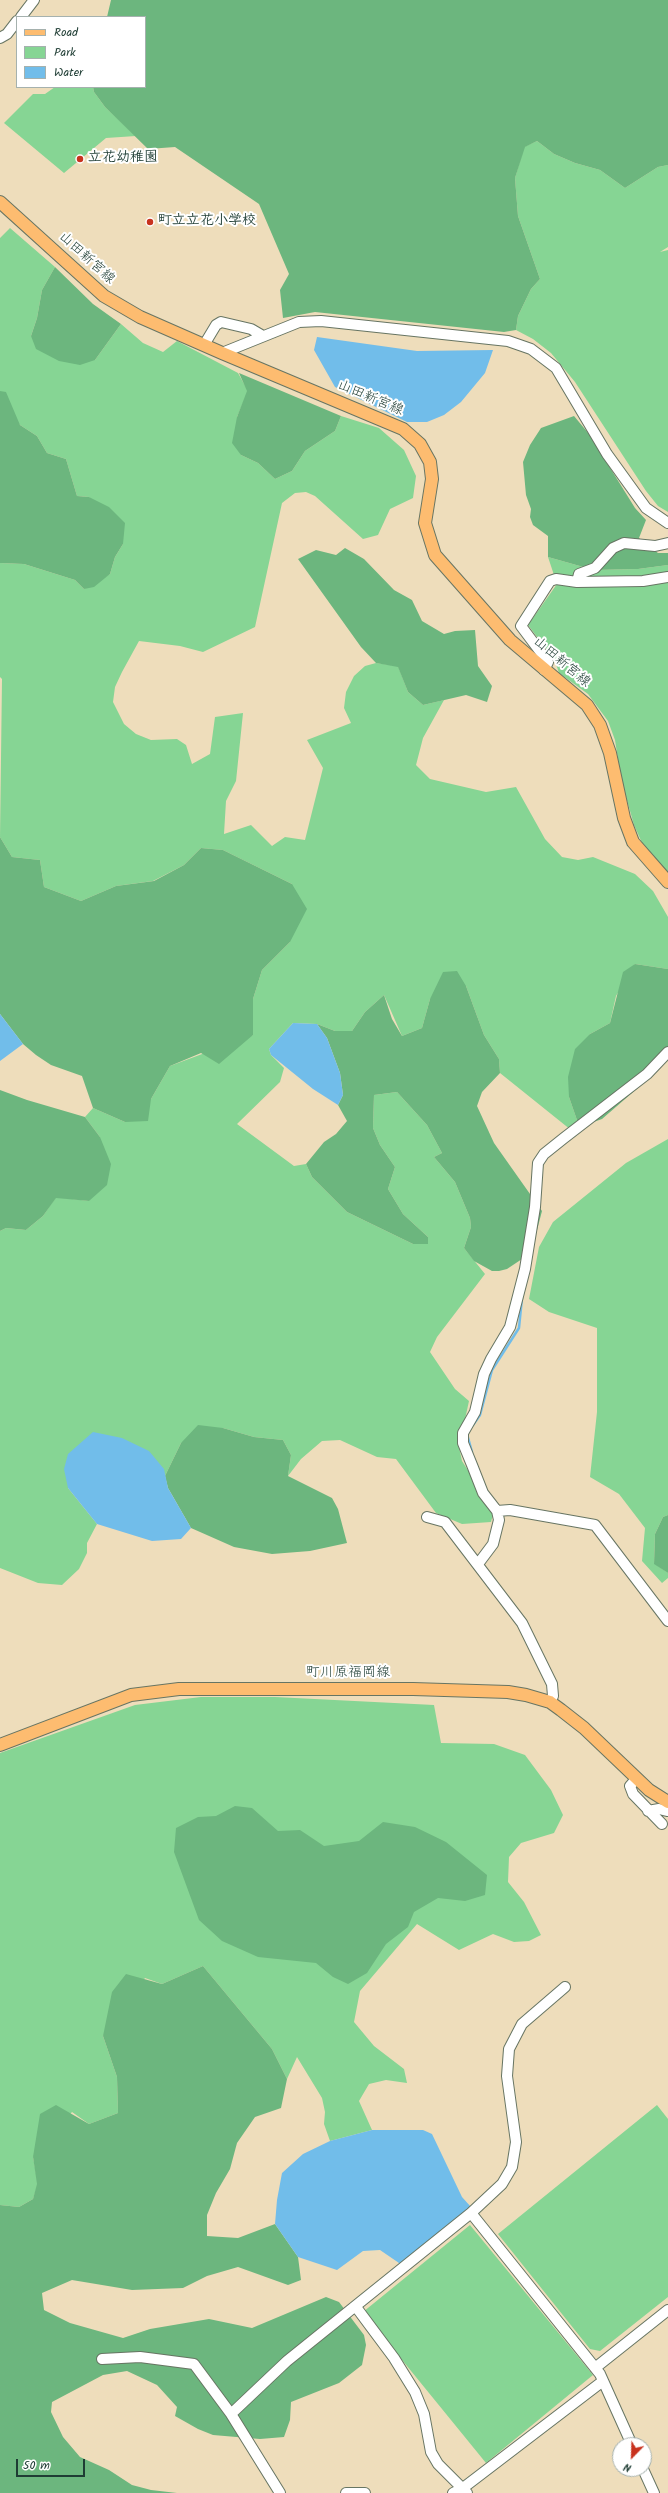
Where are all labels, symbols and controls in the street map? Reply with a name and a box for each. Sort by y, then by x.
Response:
legend [16,16,146,88]
text: Road [54,23,78,42]
text: Park [54,43,76,62]
text: Water [54,63,83,82]
place label: 立花幼稚園 [88,151,158,167]
marker: 立花幼稚園 [75,154,85,164]
place label: 町立立花小学校 [158,214,256,230]
marker: 町立立花小学校 [145,217,155,227]
street label: 山田新宮線 [54,229,118,289]
street label: 山田新宮線 [335,378,405,420]
street label: 山田新宮線 [529,634,593,692]
street label: 町川原福岡線 [306,1666,390,1682]
north arrow [612,2437,652,2477]
scale bar [18,2451,87,2477]
text: 50 m [23,2456,50,2475]
text: N [621,2457,634,2477]

